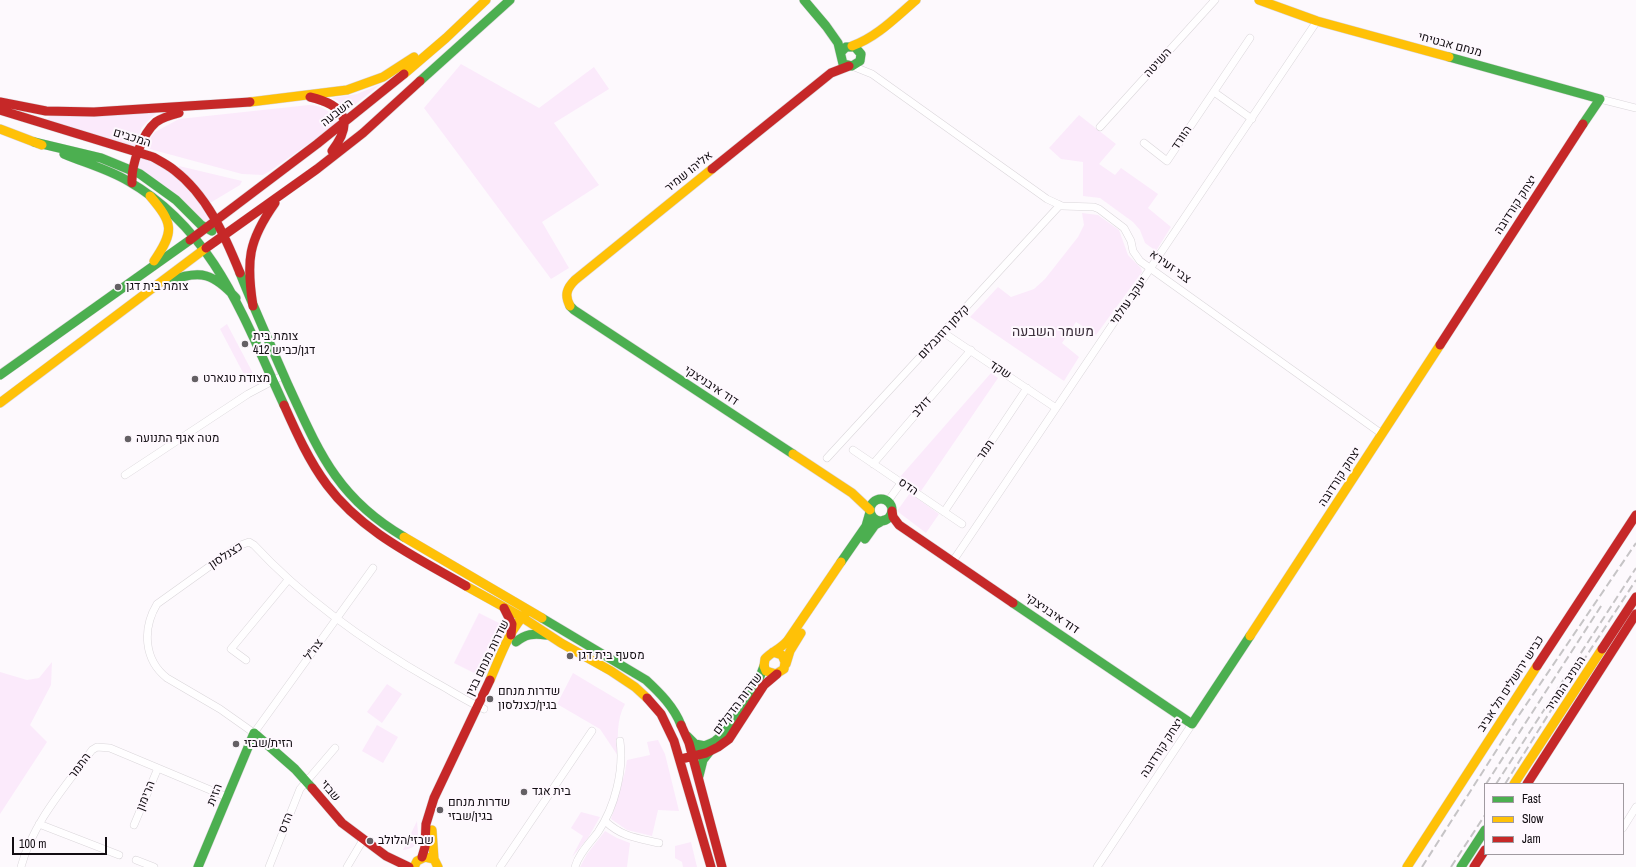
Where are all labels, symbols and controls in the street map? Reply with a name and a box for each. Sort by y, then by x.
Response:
street label: מנחם אבטיחי [1416,30,1484,60]
street label: השיטה [1141,45,1175,81]
street label: השבעה [318,96,356,130]
street label: הוורד [1169,123,1195,153]
street label: המכבים [111,125,153,151]
street label: אליהו שמיר [662,148,716,196]
street label: יצחק קורדובה [1492,173,1540,237]
street label: צבי זעירא [1147,247,1193,287]
street label: יעקב עולמי [1107,274,1151,328]
place label: צומת בית דגן [126,280,188,294]
marker: צומת בית דגן [113,282,123,292]
street label: קלמן רוזנבלום [915,302,973,362]
district label: משמר השבעה [1012,324,1094,340]
place label: צומת בית דגן/כביש 412 [253,330,315,358]
marker: צומת בית דגן/כביש 412 [240,339,250,349]
street label: שקד [986,358,1014,382]
street label: דוד איבניצקי [681,363,741,409]
place label: מצודת טגארט [203,372,270,386]
marker: מצודת טגארט [190,374,200,384]
street label: דולב [909,394,935,420]
place label: מטה אגף התנועה [136,432,219,446]
marker: מטה אגף התנועה [123,434,133,444]
street label: תמר [974,437,998,463]
street label: יצחק קורדובה [1316,445,1364,509]
street label: הדס [895,475,921,499]
street label: כצנלסון [206,540,246,572]
street label: דוד איבניצקי [1022,591,1082,637]
street label: שדרות מנחם בגין [463,618,513,698]
street label: כביש ירושלים תל אביב [1475,633,1547,735]
street label: צה"ל [301,636,327,664]
place label: מסעף בית דגן [578,649,645,663]
marker: מסעף בית דגן [565,651,575,661]
street label: הנתיב המהיר [1543,654,1589,714]
street label: שדרות הדקלים [710,670,766,738]
place label: שדרות מנחם בגין/כצנלסון [498,685,560,713]
marker: שדרות מנחם בגין/כצנלסון [485,694,495,704]
street label: יצחק קורדובה [1138,716,1186,780]
place label: הזית/שבזי [244,737,293,751]
marker: הזית/שבזי [231,739,241,749]
street label: התמר [66,750,94,782]
street label: שבזי [317,777,343,805]
street label: הרימון [133,779,159,813]
street label: הזית [204,782,226,808]
legend [1484,783,1624,855]
place label: בית אגד [532,785,571,799]
marker: בית אגד [519,787,529,797]
text: Fast [1522,791,1541,807]
place label: שדרות מנחם בגין/שבזי [448,796,510,824]
marker: שדרות מנחם בגין/שבזי [435,805,445,815]
street label: הדס [276,811,296,835]
text: Slow [1522,811,1543,827]
scale bar [14,829,109,855]
text: Jam [1522,831,1541,847]
place label: שבזי/הלולב [378,834,434,848]
text: 100 m [19,836,46,852]
marker: שבזי/הלולב [365,836,375,846]

